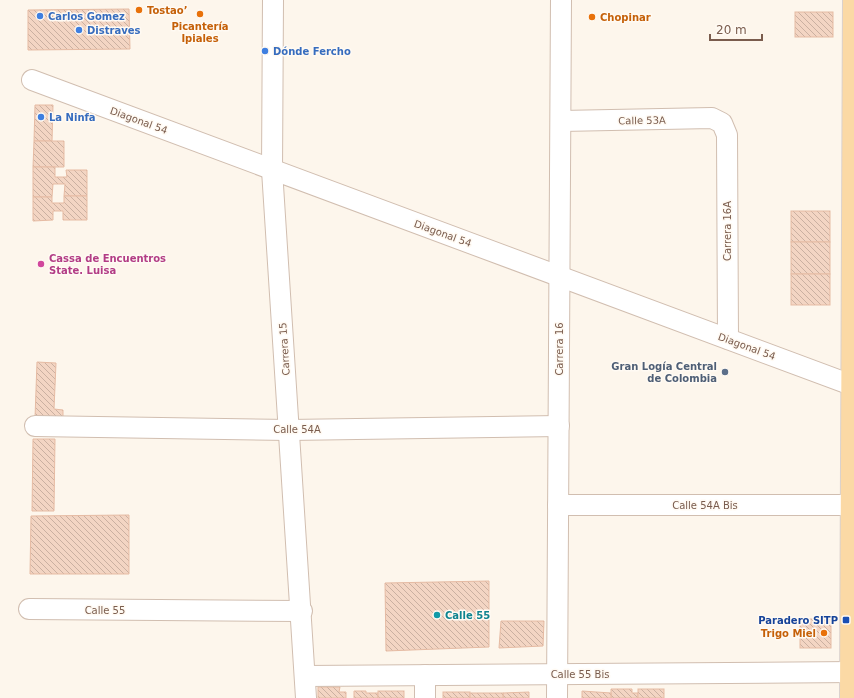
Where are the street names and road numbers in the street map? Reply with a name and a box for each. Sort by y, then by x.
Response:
street label: Diagonal 54 [109,105,169,136]
street label: Calle 53A [618,115,666,126]
street label: Carrera 16A [722,201,733,261]
street label: Diagonal 54 [413,218,473,249]
street label: Carrera 15 [277,322,292,376]
street label: Carrera 16 [554,322,565,376]
street label: Diagonal 54 [717,331,777,362]
street label: Calle 54A [273,424,321,435]
street label: Calle 54A Bis [672,500,738,511]
street label: Calle 55 [85,605,125,616]
street label: Calle 55 Bis [551,669,609,680]

